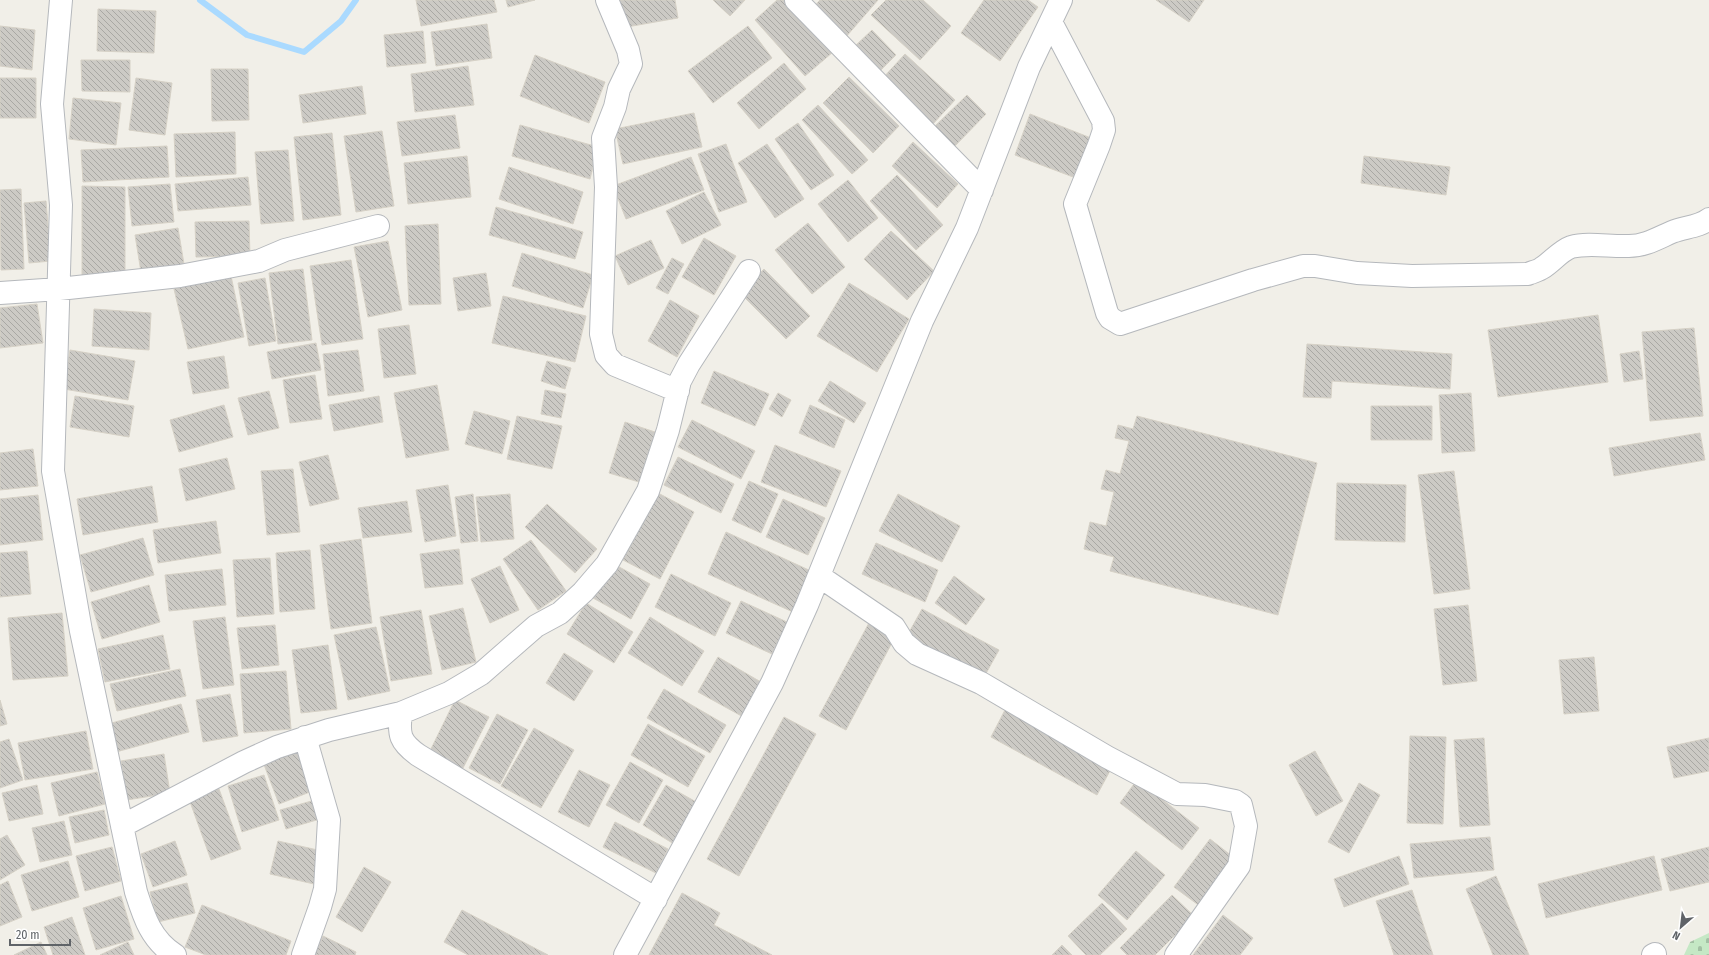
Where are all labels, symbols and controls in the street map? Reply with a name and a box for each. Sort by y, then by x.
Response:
north arrow [1661,907,1701,947]
scale bar [10,921,70,947]
text: 20 m [16,928,40,942]
text: N [1671,928,1683,943]

